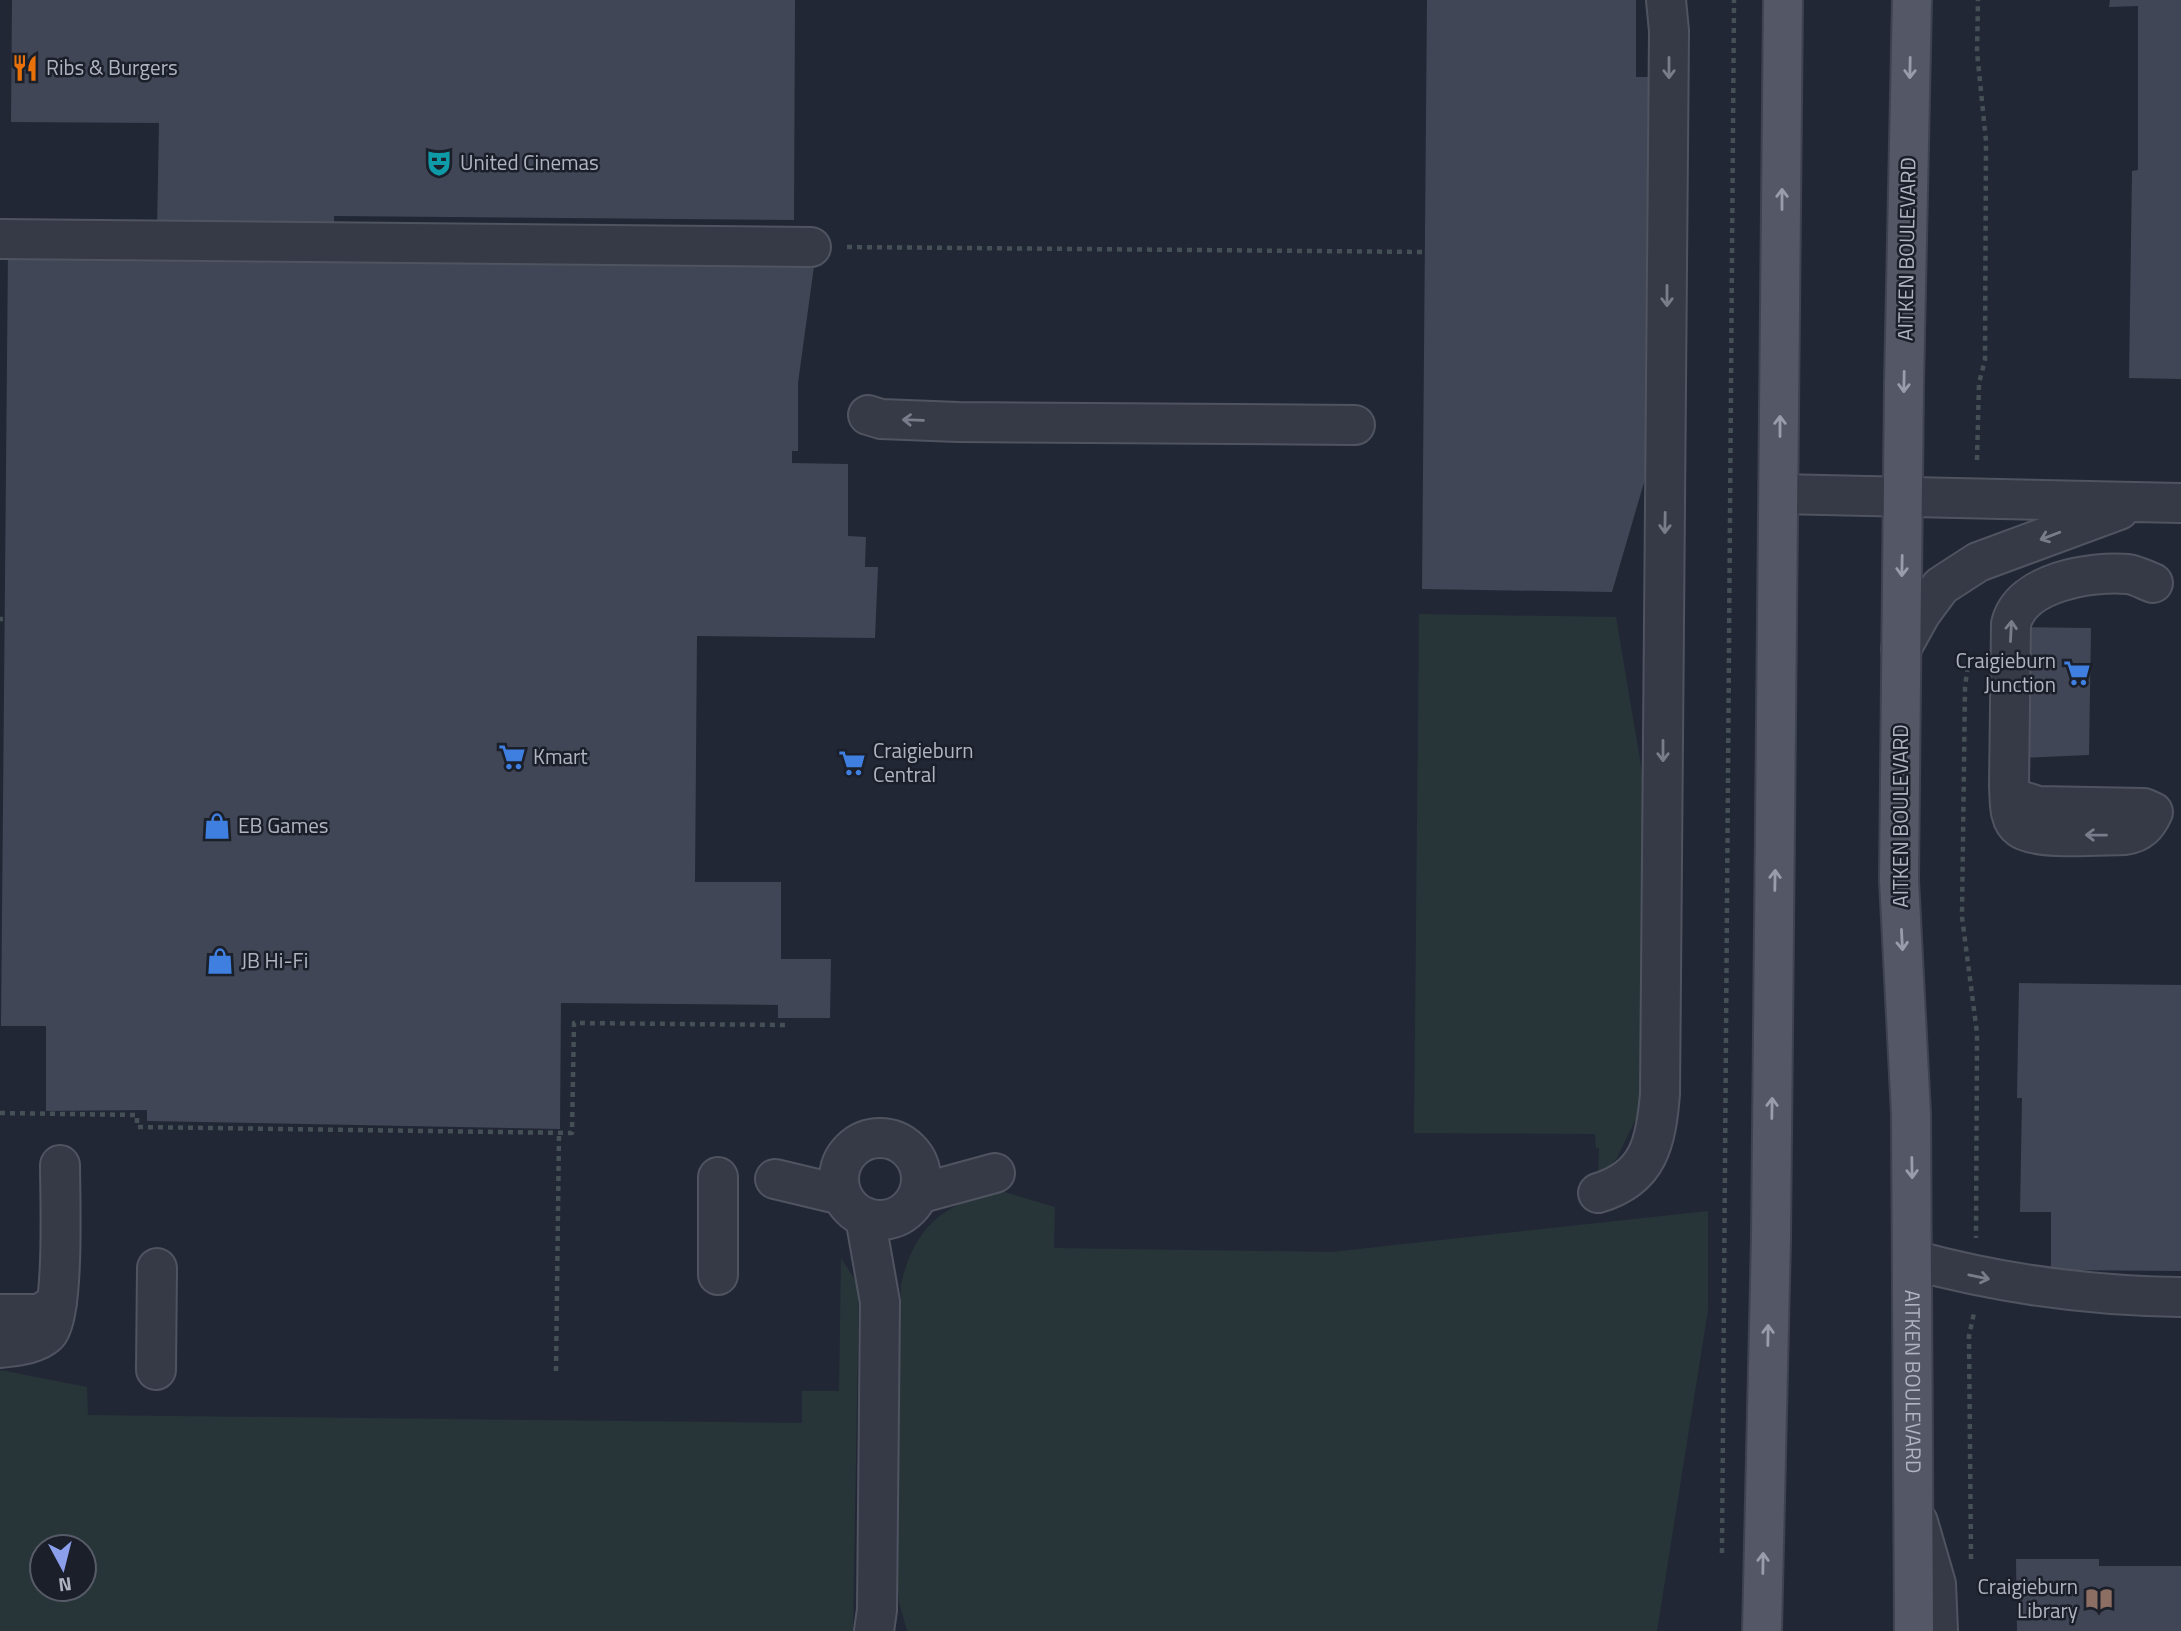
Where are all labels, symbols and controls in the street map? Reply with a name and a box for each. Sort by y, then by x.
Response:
place label: Ribs & Burgers [46,51,178,83]
restaurant icon: Ribs & Burgers [10,53,40,83]
one-way arrow [1662,56,1676,79]
one-way arrow [1904,56,1917,79]
place label: United Cinemas [460,146,599,178]
theatre icon: United Cinemas [424,148,454,178]
street label: AITKEN BOULEVARD [1888,157,1924,341]
one-way arrow [1775,187,1788,210]
one-way arrow [1660,284,1674,307]
one-way arrow [1897,370,1911,393]
one-way arrow [902,413,925,427]
one-way arrow [1773,415,1787,438]
one-way arrow [1658,511,1672,534]
one-way arrow [2040,531,2062,543]
one-way arrow [1895,554,1909,577]
one-way arrow [2005,621,2018,643]
place label: Craigieburn Junction [1956,644,2056,700]
supermarket icon: Craigieburn Junction [2062,658,2092,688]
street label: AITKEN BOULEVARD [1884,724,1916,908]
place label: Craigieburn Central [873,734,973,790]
one-way arrow [1656,739,1670,762]
place label: Kmart [533,740,588,772]
supermarket icon: Kmart [497,742,527,772]
supermarket icon: Craigieburn Central [837,748,867,778]
place label: EB Games [238,809,329,841]
shop icon: EB Games [202,811,232,841]
one-way arrow [2084,828,2107,841]
one-way arrow [1768,869,1781,892]
one-way arrow [1896,929,1909,952]
place label: JB Hi-Fi [241,944,308,976]
shop icon: JB Hi-Fi [205,946,235,976]
one-way arrow [1765,1097,1779,1120]
one-way arrow [1905,1156,1919,1179]
one-way arrow [1967,1271,1990,1285]
street label: AITKEN BOULEVARD [1897,1290,1930,1474]
one-way arrow [1762,1324,1775,1347]
north arrow [28,1533,98,1603]
one-way arrow [1757,1552,1770,1575]
text: N [57,1570,73,1601]
place label: Craigieburn Library [1978,1570,2078,1626]
library icon: Craigieburn Library [2084,1584,2114,1614]

